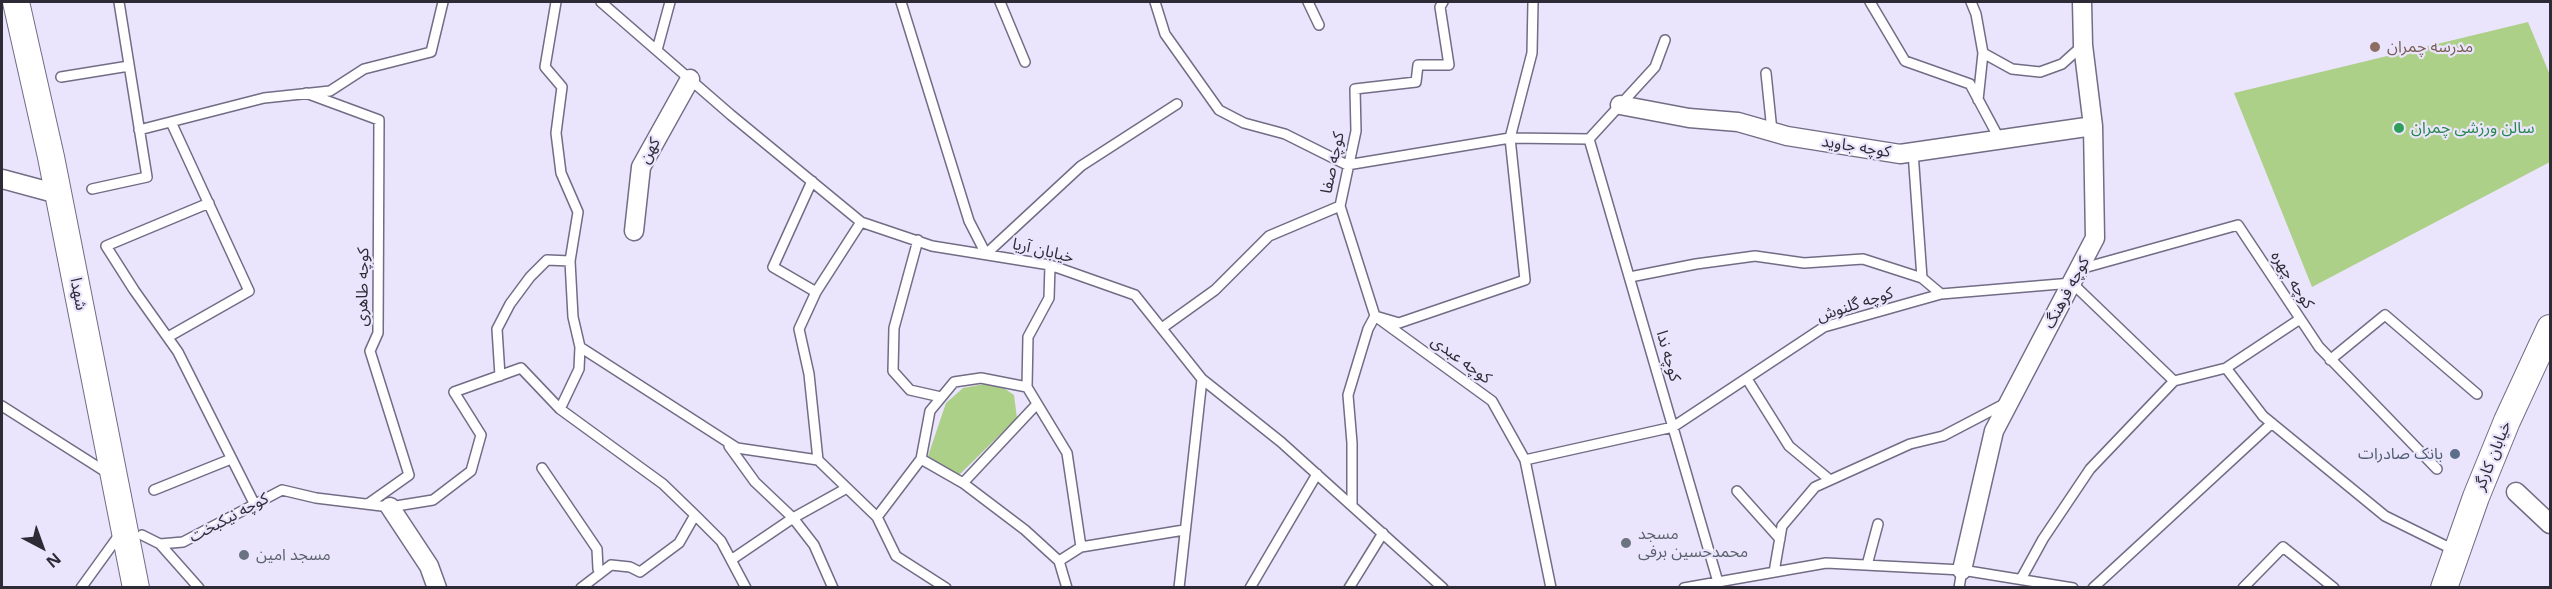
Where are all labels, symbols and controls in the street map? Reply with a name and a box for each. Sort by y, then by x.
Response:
place label: مدرسه چمران [2387,37,2473,57]
marker: مدرسه چمران [2368,40,2382,54]
place label: سالن ورزشی چمران [2411,118,2534,138]
marker: سالن ورزشی چمران [2392,121,2406,135]
street label: کوچه صفا [1317,130,1349,196]
street label: کوچه جاوید [1820,132,1892,162]
street label: کهن [635,135,665,167]
street label: خیابان آریا [1010,235,1076,267]
street label: کوچه چهره [2266,247,2318,313]
street label: کوچه طاهری [353,248,373,326]
street label: کوچه فرهنگ [2040,254,2094,332]
street label: شهدا [65,276,91,312]
street label: کوچه گلنوش [1814,284,1896,326]
street label: کوچه ندا [1652,328,1684,384]
street label: کوچه عبدی [1427,332,1495,388]
street label: خیابان کارگر [2470,418,2516,494]
place label: بانک صادرات [2358,444,2443,464]
marker: بانک صادرات [2448,447,2462,461]
street label: کوچه نیکبخت [186,489,272,547]
north arrow [12,517,72,577]
place label: مسجد محمدحسین برفی [1638,524,1748,562]
marker: مسجد محمدحسین برفی [1619,536,1633,550]
place label: مسجد امین [256,545,331,565]
text: N [42,548,66,573]
marker: مسجد امین [237,548,251,562]

